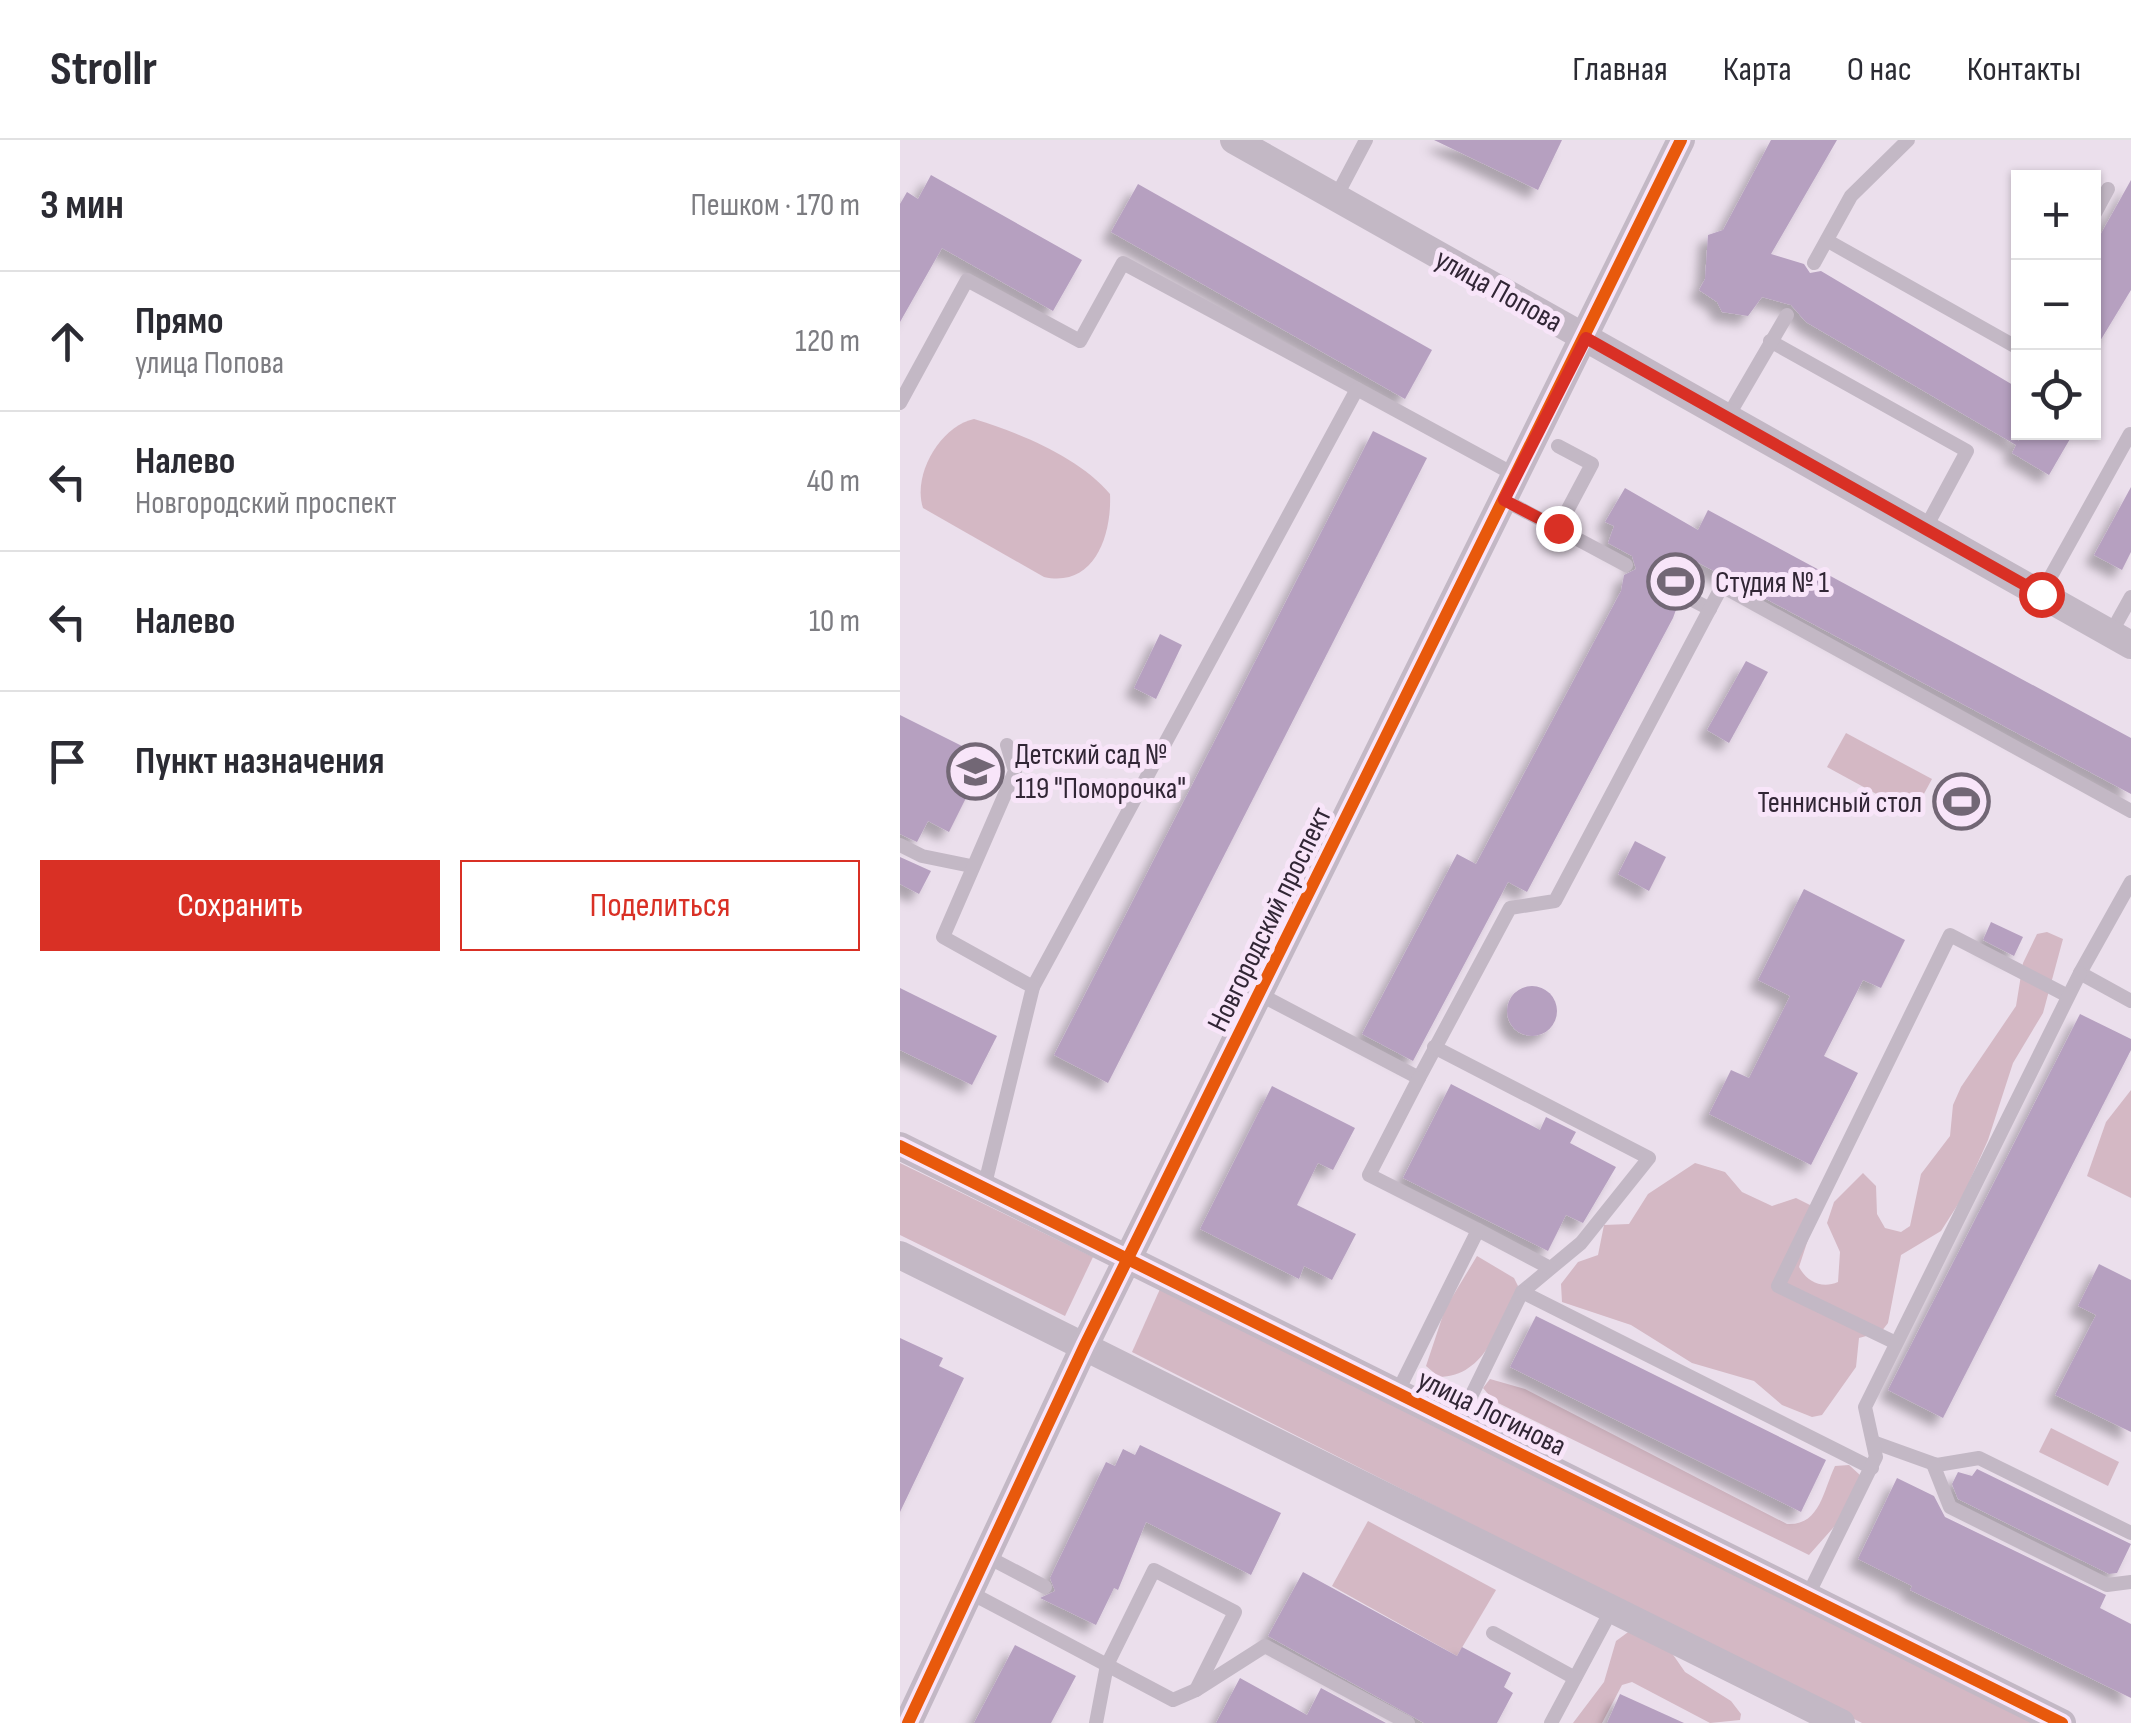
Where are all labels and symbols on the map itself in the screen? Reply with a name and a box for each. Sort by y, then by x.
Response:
street label: улица Попова [1429,241,1568,340]
route end [1536,506,1582,552]
sports icon: Студия № 1 [1646,552,1706,612]
place label: Студия № 1 [1715,565,1830,601]
route start [2019,572,2065,618]
place label: Детский сад № 119 "Поморочка" [1015,737,1186,807]
school or university icon: Детский сад № 119 "Поморочка" [946,741,1006,801]
sports icon: Теннисный стол [1931,772,1991,832]
place label: Теннисный стол [1757,785,1922,821]
street label: Новгородский проспект [1200,801,1340,1038]
street label: улица Логинова [1411,1362,1572,1464]

